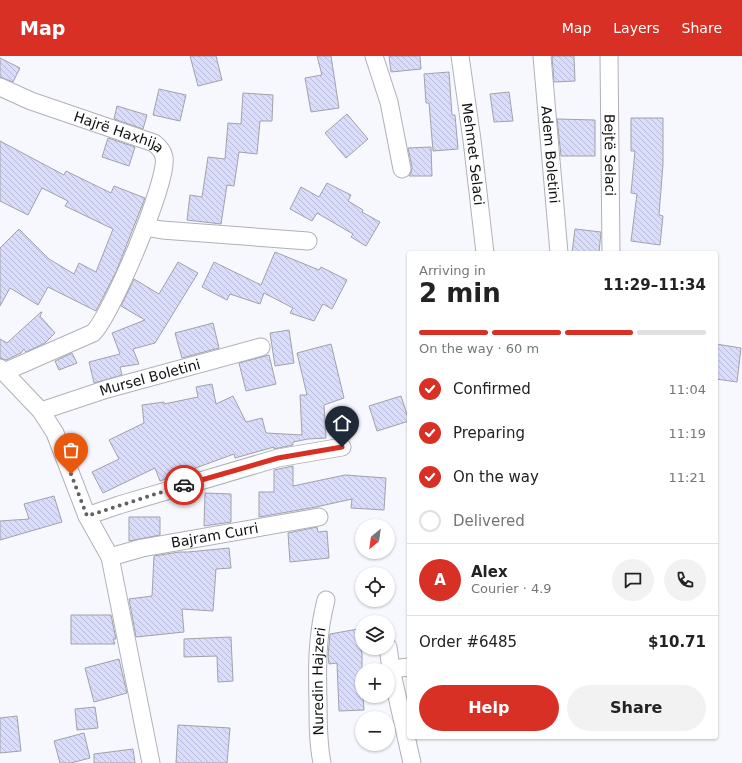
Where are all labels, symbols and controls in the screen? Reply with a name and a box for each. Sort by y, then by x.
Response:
text: Map [20,17,65,39]
text: Map [562,20,591,36]
text: Layers [613,20,660,36]
text: Share [682,20,722,36]
street label: Mehmet Selaci [459,102,487,206]
street label: Adem Boletini [538,105,563,204]
street label: Hajrë Haxhija [72,108,167,156]
street label: Bejtë Selaci [602,114,618,196]
text: Arriving in [419,263,486,278]
text: 11:29–11:34 [603,276,706,294]
text: 2 min [419,278,501,308]
text: On the way · 60 m [419,341,539,356]
street label: Mursel Boletini [97,356,202,399]
icon: check [419,378,441,400]
text: Confirmed [453,380,531,398]
text: 11:04 [669,382,706,397]
pin [325,406,359,447]
icon: home [331,412,353,434]
icon: check [419,422,441,444]
text: Preparing [453,424,525,442]
text: 11:19 [669,426,706,441]
pin [54,433,88,474]
icon: bag [60,439,82,461]
courier [164,465,204,505]
icon: check [419,466,441,488]
text: On the way [453,468,539,486]
text: 11:21 [669,470,706,485]
icon: car [173,474,195,496]
text: Delivered [453,512,525,530]
north arrow [355,519,395,559]
map controls [355,519,395,751]
street label: Bajram Curri [170,520,260,551]
button: chat [612,559,654,601]
button: phone [664,559,706,601]
text: Alex [471,563,508,581]
button: locate [355,567,395,607]
text: A [434,571,446,589]
text: Courier · 4.9 [471,581,552,596]
button: layers [355,615,395,655]
street label: Nuredin Hajzeri [310,626,328,736]
text: Order #6485 [419,633,517,651]
text: $10.71 [648,633,706,651]
button: + [355,663,395,703]
button: Help [419,685,559,731]
button: Share [567,685,706,731]
button: − [355,711,395,751]

